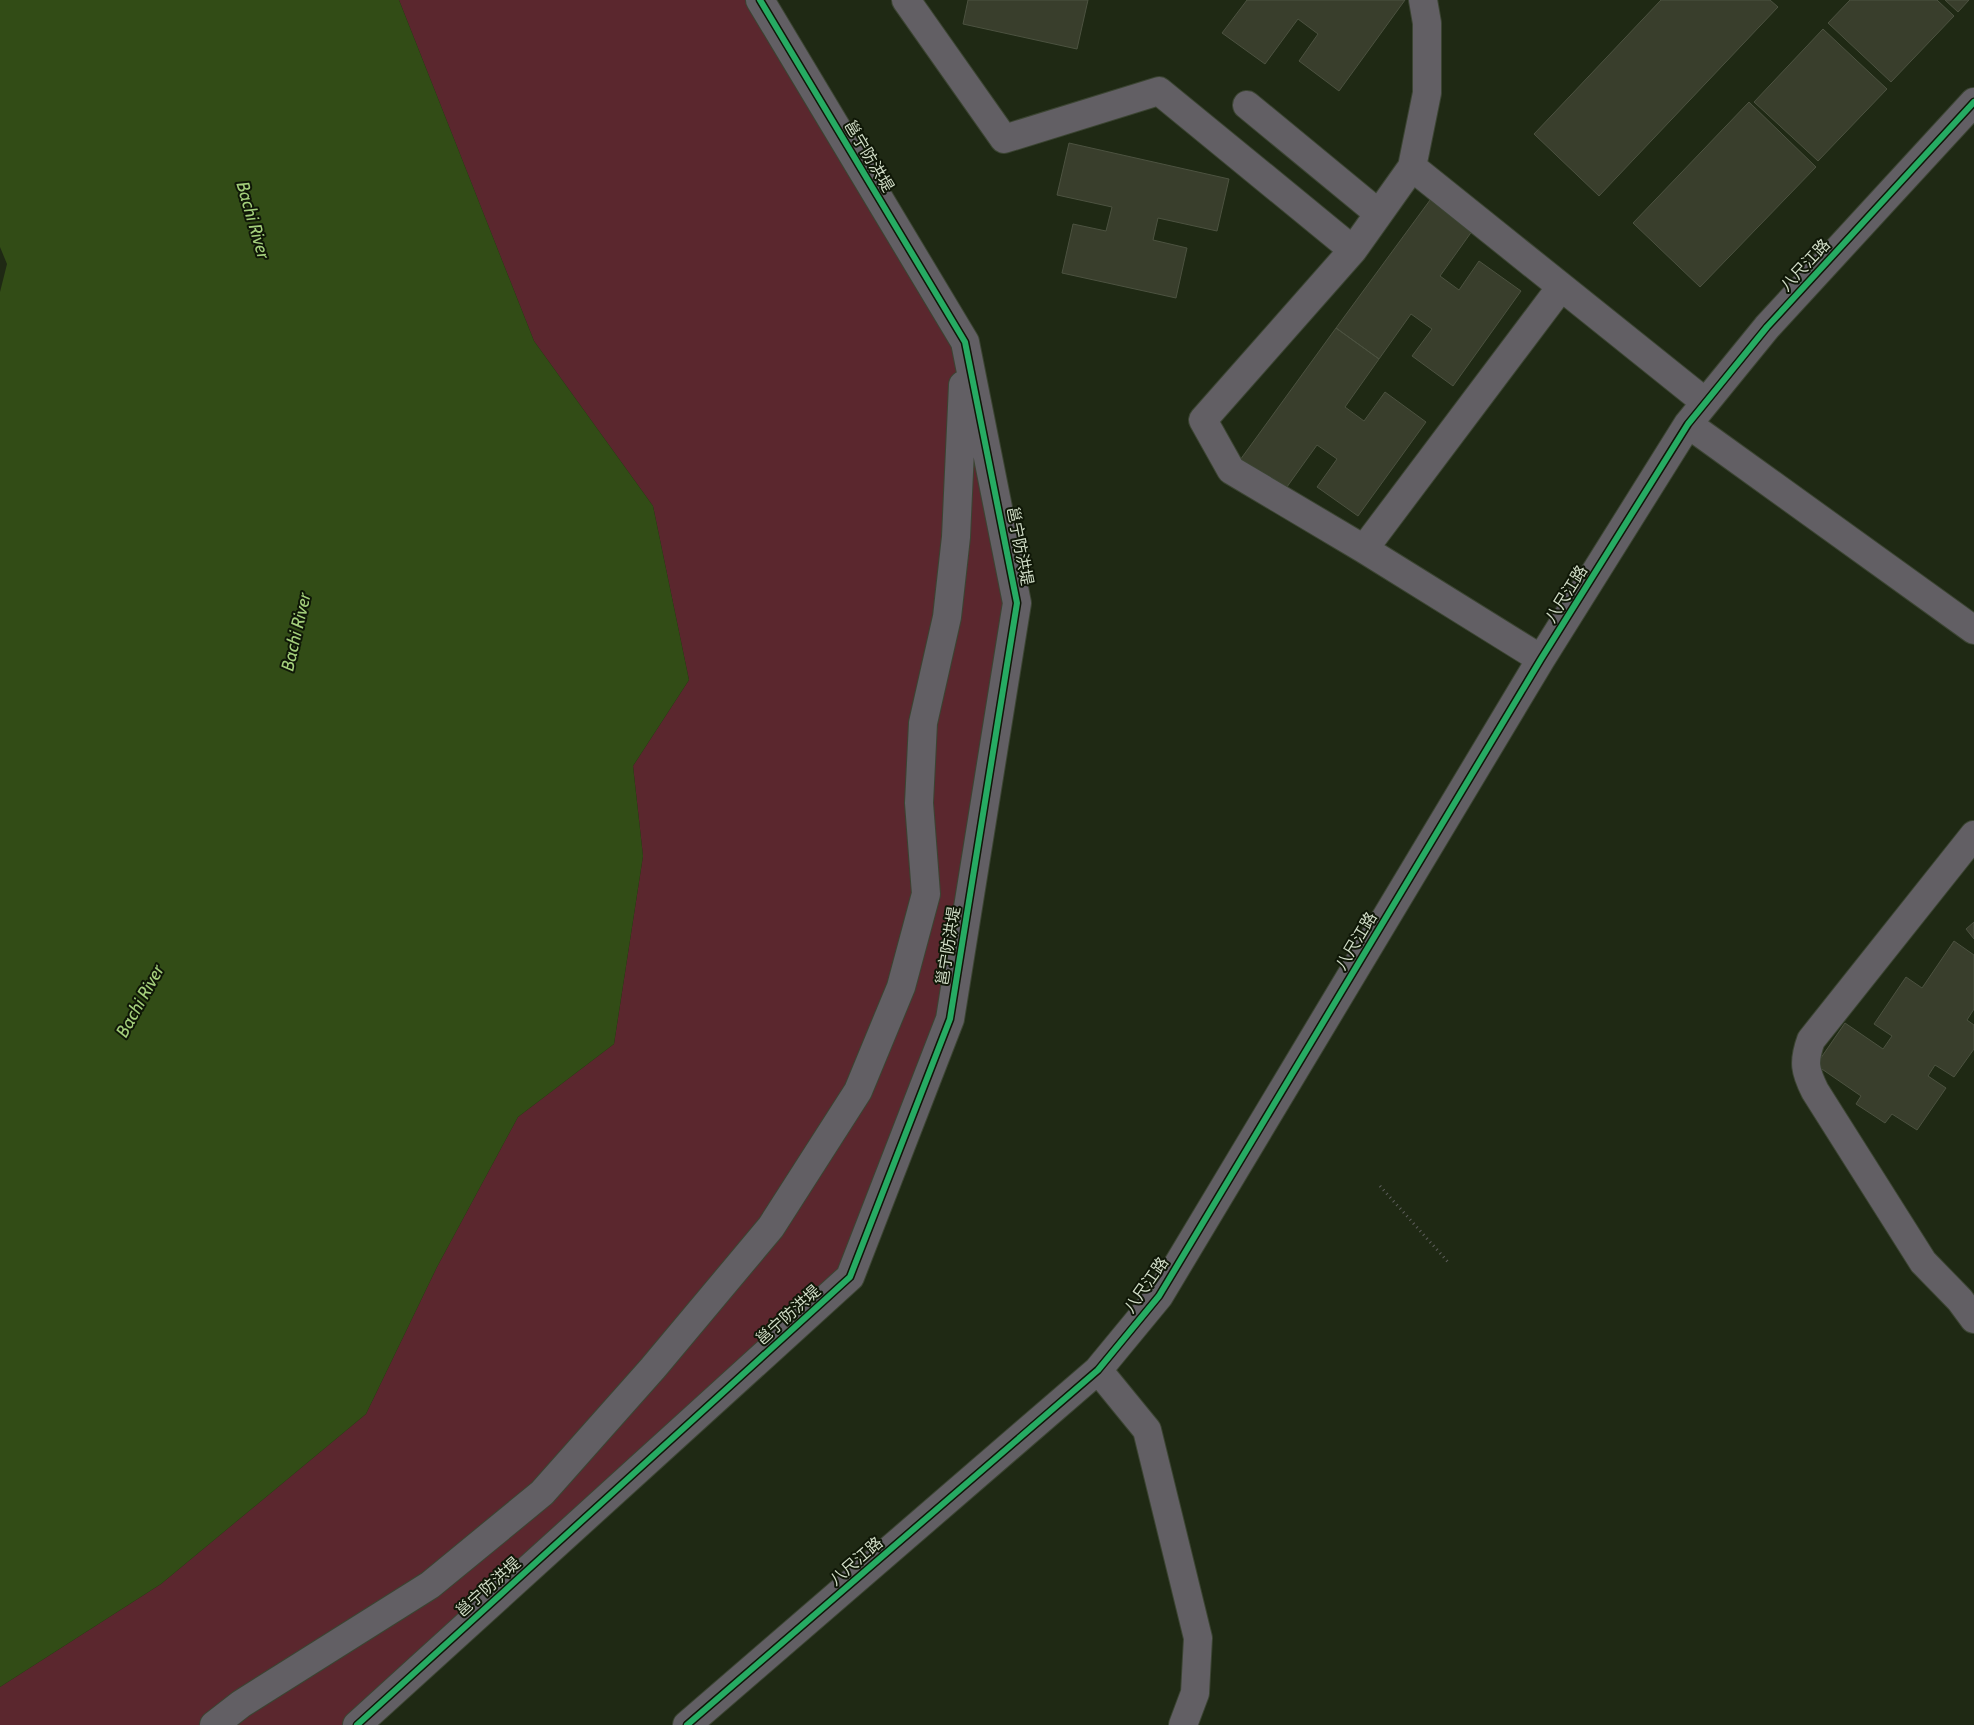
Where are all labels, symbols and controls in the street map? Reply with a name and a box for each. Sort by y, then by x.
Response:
street label: 邕宁防洪堤 [840,117,898,195]
water label: Bachi River [231,179,275,263]
street label: 八尺江路 [1776,235,1834,295]
street label: 邕宁防洪堤 [1003,505,1037,587]
street label: 八尺江路 [1541,562,1591,626]
water label: Bachi River [276,589,316,673]
street label: 邕宁防洪堤 [932,905,964,987]
street label: 八尺江路 [1331,909,1381,973]
water label: Bachi River [111,960,170,1041]
street label: 八尺江路 [1120,1253,1172,1317]
street label: 邕宁防洪堤 [752,1281,824,1349]
street label: 八尺江路 [826,1533,886,1589]
street label: 邕宁防洪堤 [452,1553,524,1621]

